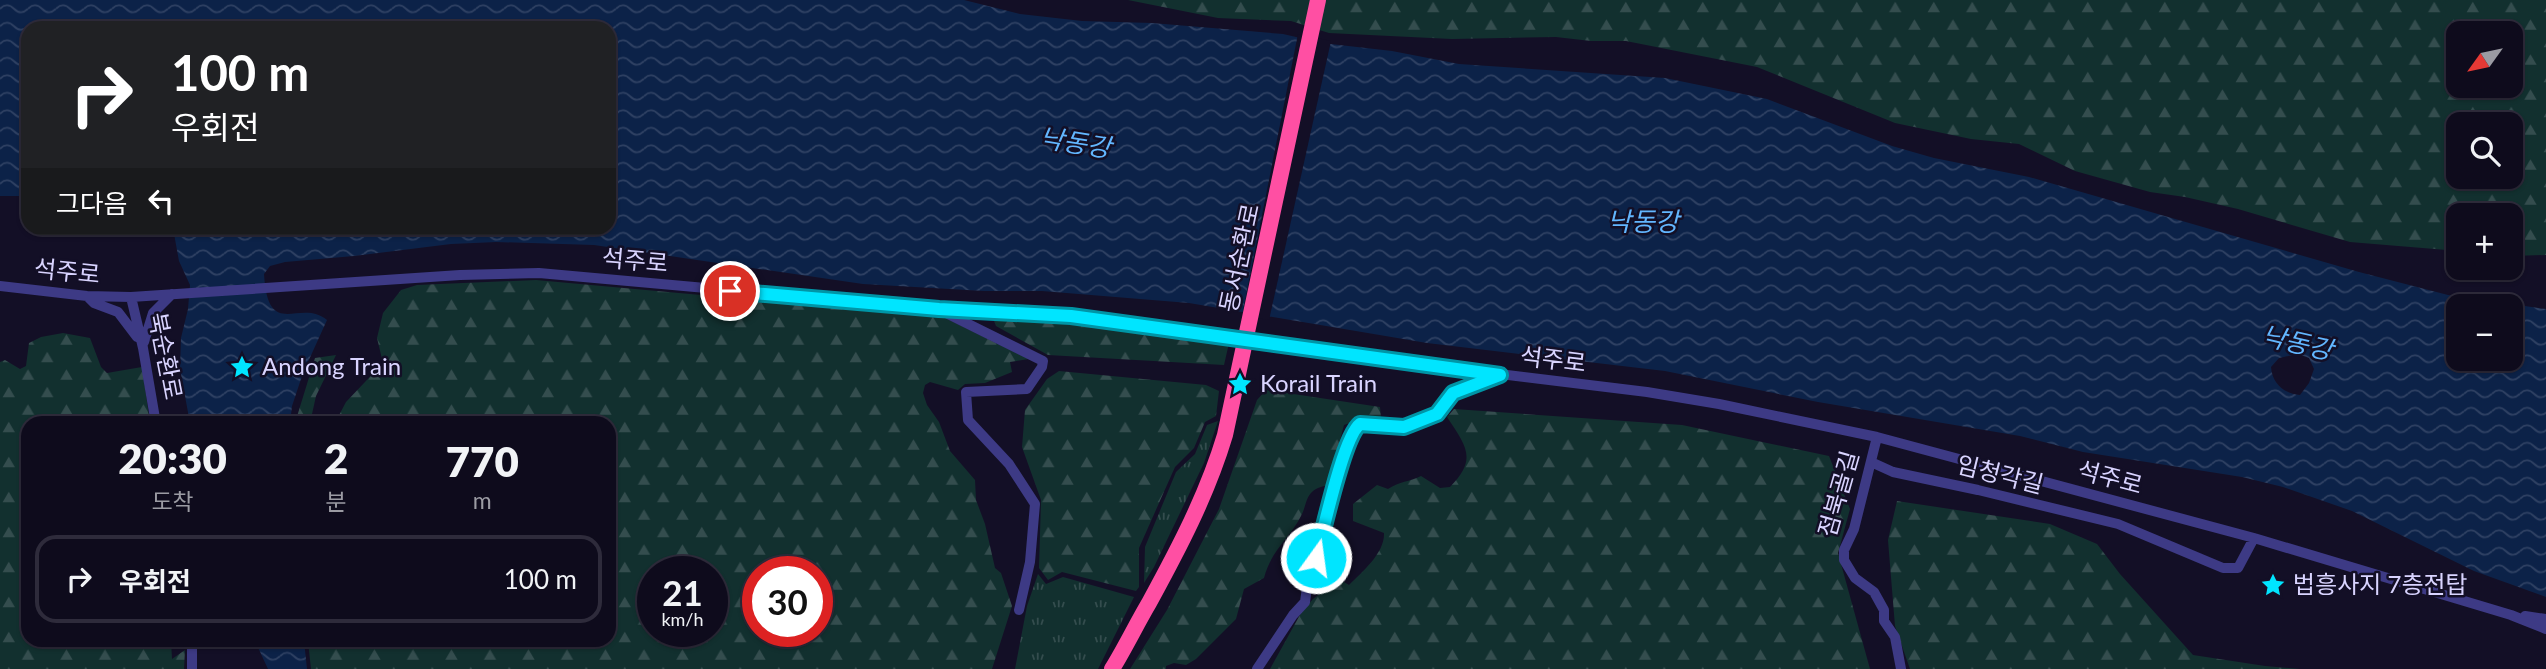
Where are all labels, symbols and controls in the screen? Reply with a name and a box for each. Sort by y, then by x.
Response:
north arrow [2446,21,2524,98]
map controls [2446,21,2523,371]
text: 100 m [171,43,309,101]
icon: right [56,49,147,140]
text: 우회전 [171,107,259,146]
button: search [2446,112,2523,189]
water label: 낙동강 [1037,121,1116,164]
icon: left [142,182,180,220]
text: 그다음 [56,187,128,219]
street label: 동서순환로 [1213,201,1264,315]
button: + [2446,203,2523,280]
water label: 낙동강 [1607,205,1682,237]
street label: 석주로 [601,242,669,277]
street label: 석주로 [33,253,102,288]
pin [700,261,760,321]
icon: arrive [711,272,749,310]
button: − [2446,294,2523,371]
street label: 북순환로 [144,310,189,402]
water label: 낙동강 [2259,318,2339,366]
street label: 석주로 [1519,340,1588,377]
place label: Andong Train [262,351,401,380]
place icon: Andong Train [228,353,256,381]
place label: Korail Train [1260,368,1377,397]
place icon: Korail Train [1226,370,1254,398]
text: 20:30 [118,433,227,483]
text: 2 [324,433,348,483]
text: 770 [446,436,519,486]
street label: 점북골길 [1811,447,1864,540]
street label: 임청각길 [1954,449,2047,498]
street label: 석주로 [2075,454,2146,499]
text: m [473,486,492,514]
text: 도착 [151,487,194,515]
text: 분 [326,487,347,515]
position arrow [1279,521,1353,595]
speed limit sign: 30 [742,556,833,647]
icon: right [60,560,98,598]
text: 100 m [504,563,577,595]
text: 우회전 [119,565,191,597]
place label: 법흥사지 7층전탑 [2293,569,2468,598]
text: 21 [662,571,703,613]
place icon: 법흥사지 7층전탑 [2259,571,2287,599]
text: km/h [661,608,704,630]

